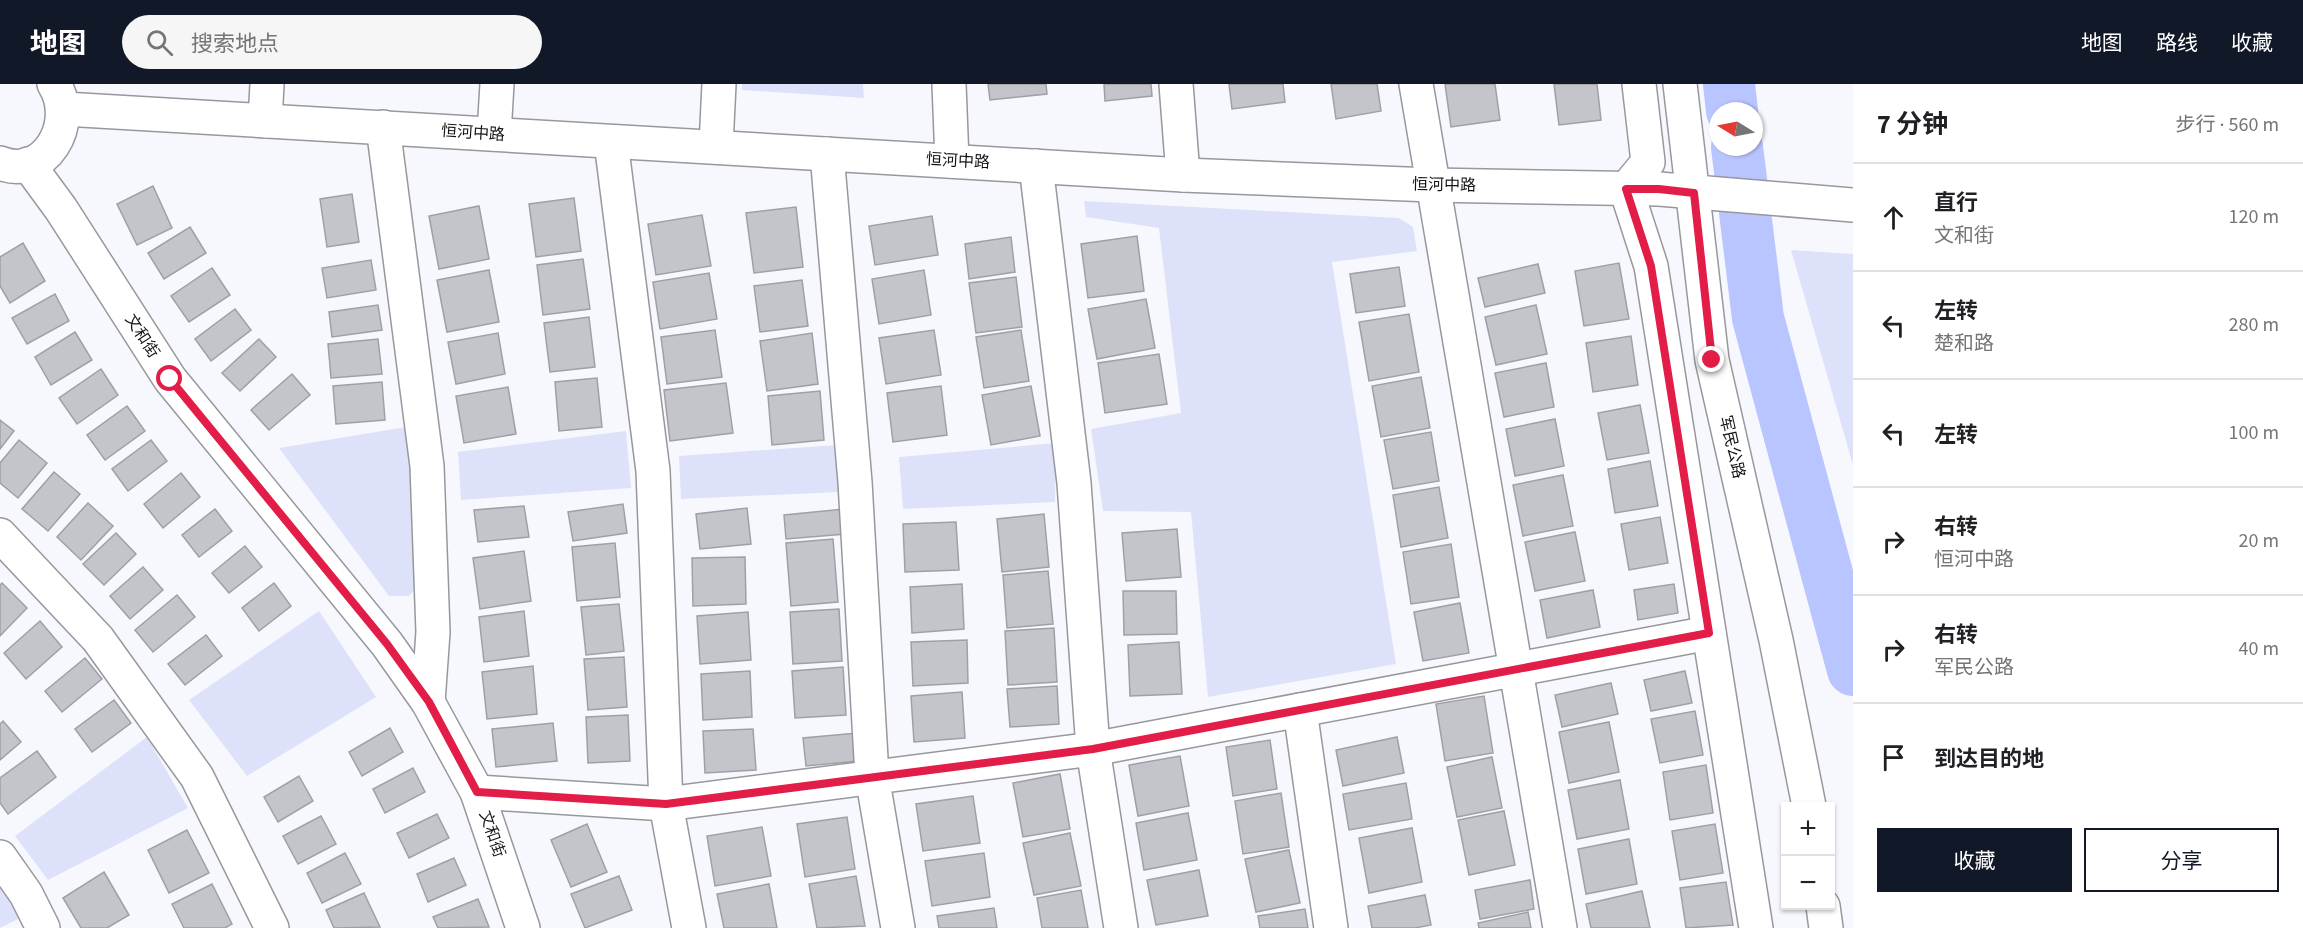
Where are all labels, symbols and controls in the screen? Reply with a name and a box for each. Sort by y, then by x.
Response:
search box [122,15,542,69]
text: 地图 [30,24,86,64]
icon: search [143,26,176,59]
text: 搜索地点 [191,28,279,60]
text: 地图 [2081,28,2123,58]
text: 路线 [2156,28,2198,58]
text: 收藏 [2231,28,2273,58]
north arrow [1709,102,1763,156]
text: 7 分钟 [1877,106,1948,143]
text: 步行 · 560 m [2176,111,2279,139]
street label: 恒河中路 [440,120,506,146]
street label: 恒河中路 [925,148,991,174]
street label: 恒河中路 [1412,173,1476,197]
text: 直行 [1934,187,1978,219]
icon: ahead [1877,201,1910,234]
text: 120 m [2229,203,2279,231]
text: 文和街 [1934,222,1994,250]
text: 左转 [1934,295,1978,327]
icon: left [1877,309,1910,342]
street label: 文和街 [120,310,164,362]
text: 280 m [2229,311,2279,339]
text: 楚和路 [1934,330,1994,358]
route end [1698,346,1724,372]
route start [156,365,182,391]
street label: 军民公路 [1714,413,1750,481]
icon: left [1877,417,1910,450]
text: 左转 [1934,419,1978,451]
text: 100 m [2229,419,2279,447]
text: 右转 [1934,511,1978,543]
icon: right [1877,525,1910,558]
text: 20 m [2239,527,2279,555]
text: 恒河中路 [1934,546,2014,574]
text: 右转 [1934,619,1978,651]
icon: right [1877,633,1910,666]
text: 40 m [2239,635,2279,663]
text: 军民公路 [1934,654,2014,682]
icon: arrive [1877,741,1910,774]
text: 到达目的地 [1934,743,2044,775]
map controls [1781,802,1835,910]
button: + [1781,802,1835,856]
street label: 文和街 [474,808,510,860]
button: 收藏 [1877,828,2072,892]
button: 分享 [2084,828,2279,892]
button: − [1781,856,1835,910]

